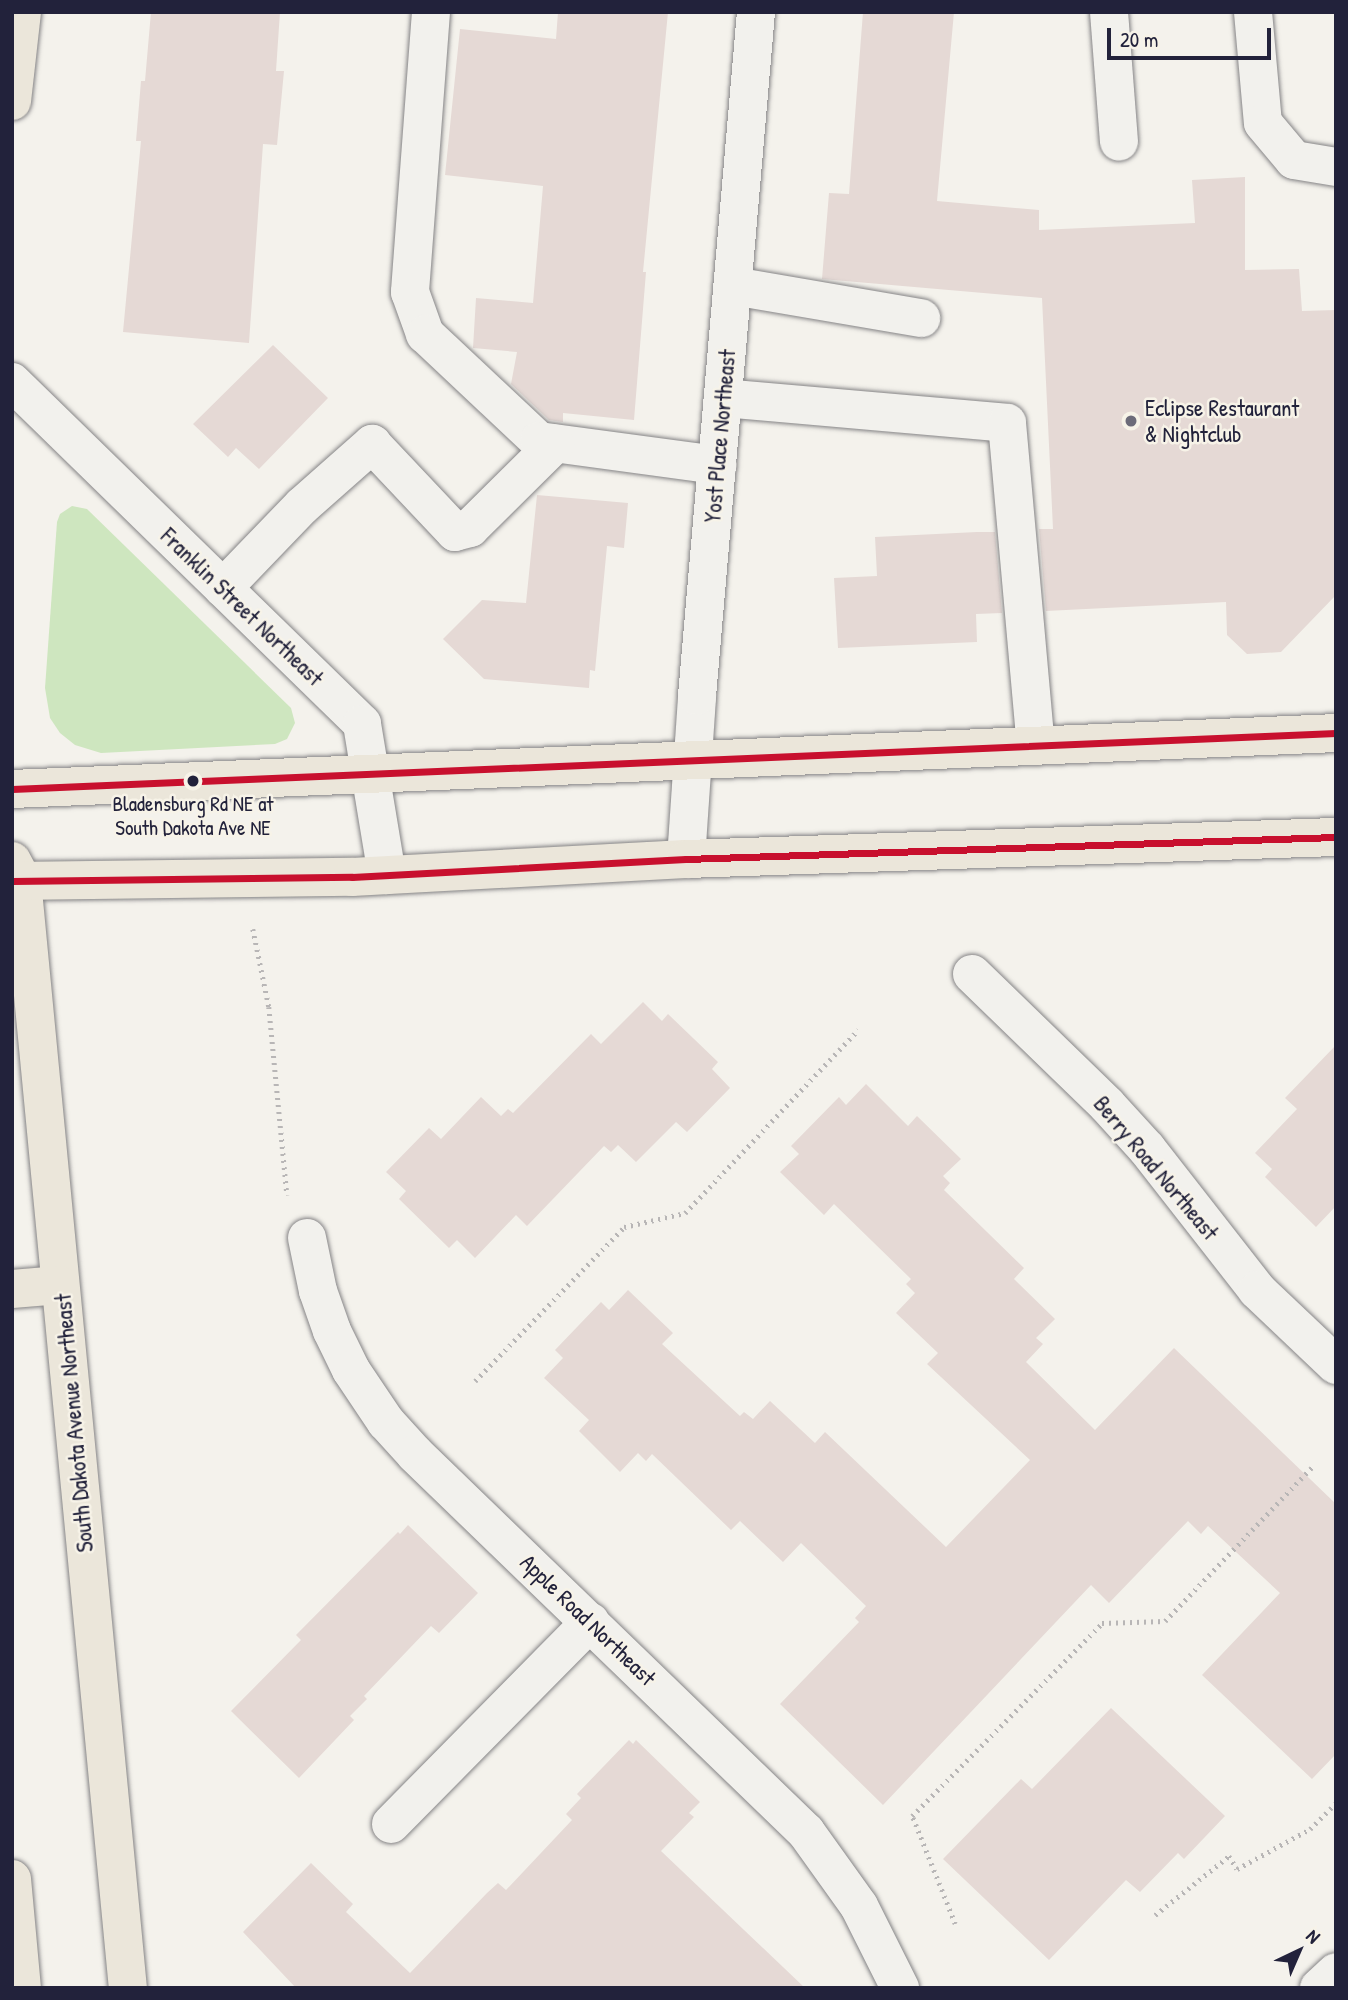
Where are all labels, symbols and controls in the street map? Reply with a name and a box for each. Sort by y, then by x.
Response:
scale bar [1110,14,1274,58]
text: 20 m [1120,25,1158,54]
street label: Yost Place Northeast [699,348,741,524]
place label: Eclipse Restaurant & Nightclub [1145,394,1299,448]
marker: Eclipse Restaurant & Nightclub [1123,413,1139,429]
street label: Franklin Street Northeast [155,522,329,692]
marker: Bladensburg Rd NE at South Dakota Ave NE [186,774,200,788]
place label: Bladensburg Rd NE at South Dakota Ave NE [112,791,274,841]
street label: Berry Road Northeast [1088,1090,1224,1246]
street label: South Dakota Avenue Northeast [49,1293,99,1553]
street label: Apple Road Northeast [515,1548,661,1692]
north arrow [1264,1916,1334,1986]
text: N [1301,1923,1326,1949]

